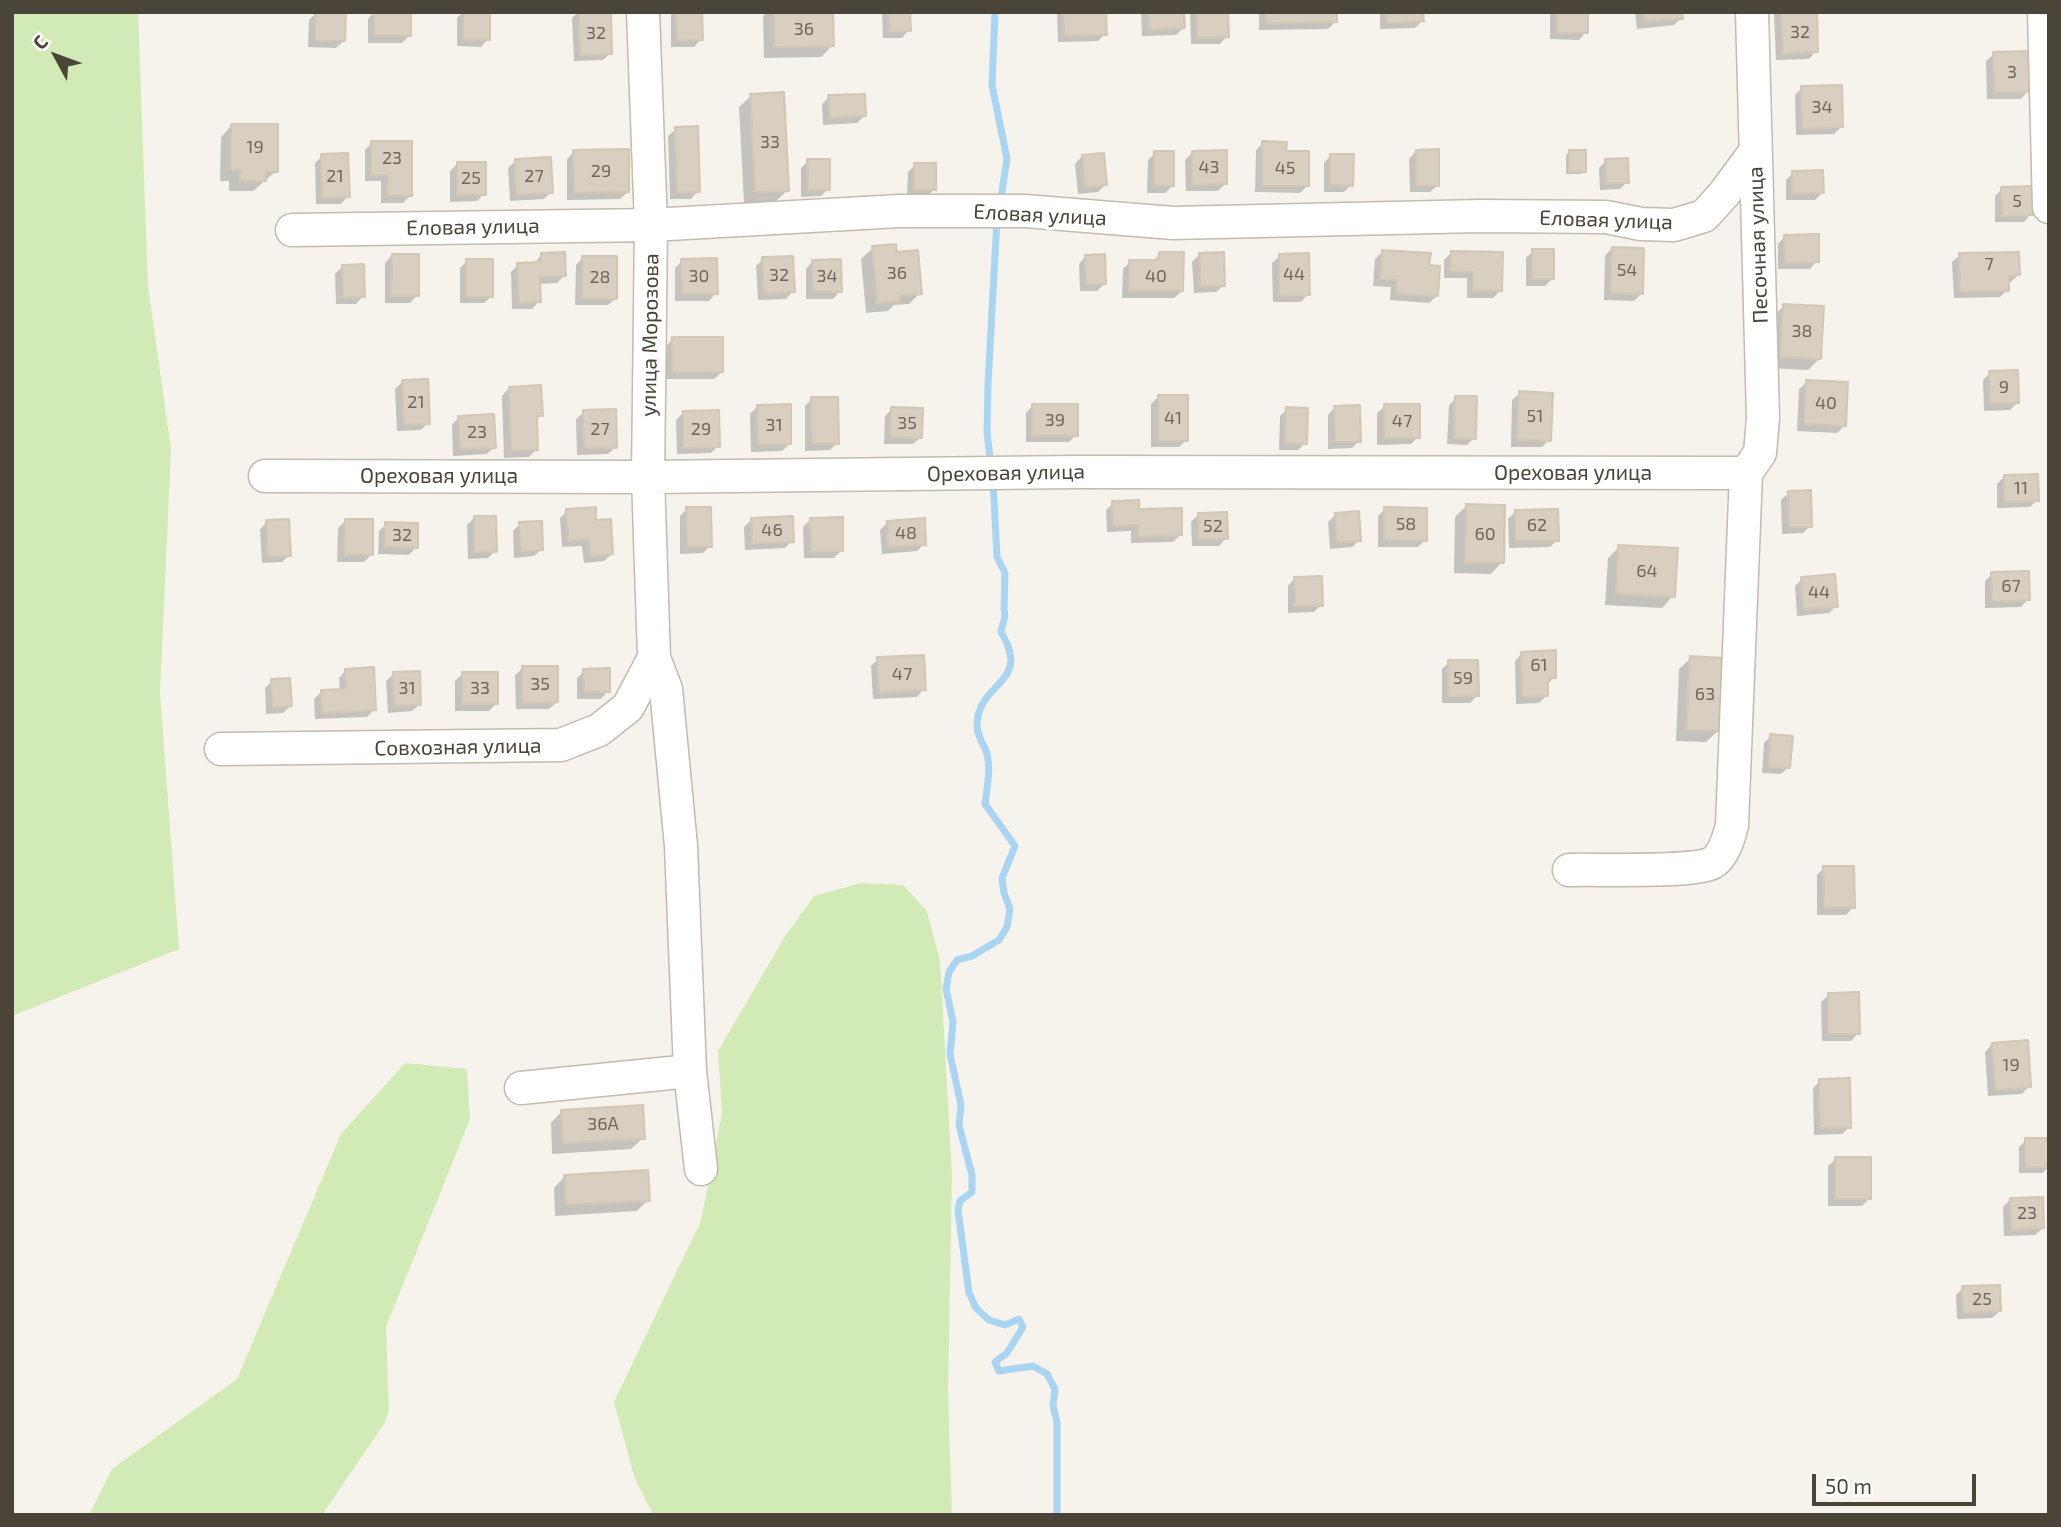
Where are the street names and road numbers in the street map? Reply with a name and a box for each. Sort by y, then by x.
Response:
street label: Песочная улица [1743,166,1773,324]
street label: Еловая улица [973,199,1107,231]
street label: Еловая улица [1539,205,1673,235]
street label: Еловая улица [406,213,540,241]
street label: улица Морозова [636,253,664,417]
street label: Ореховая улица [927,459,1085,487]
street label: Ореховая улица [1494,460,1652,486]
street label: Ореховая улица [360,463,518,489]
street label: Совхозная улица [374,733,542,761]

